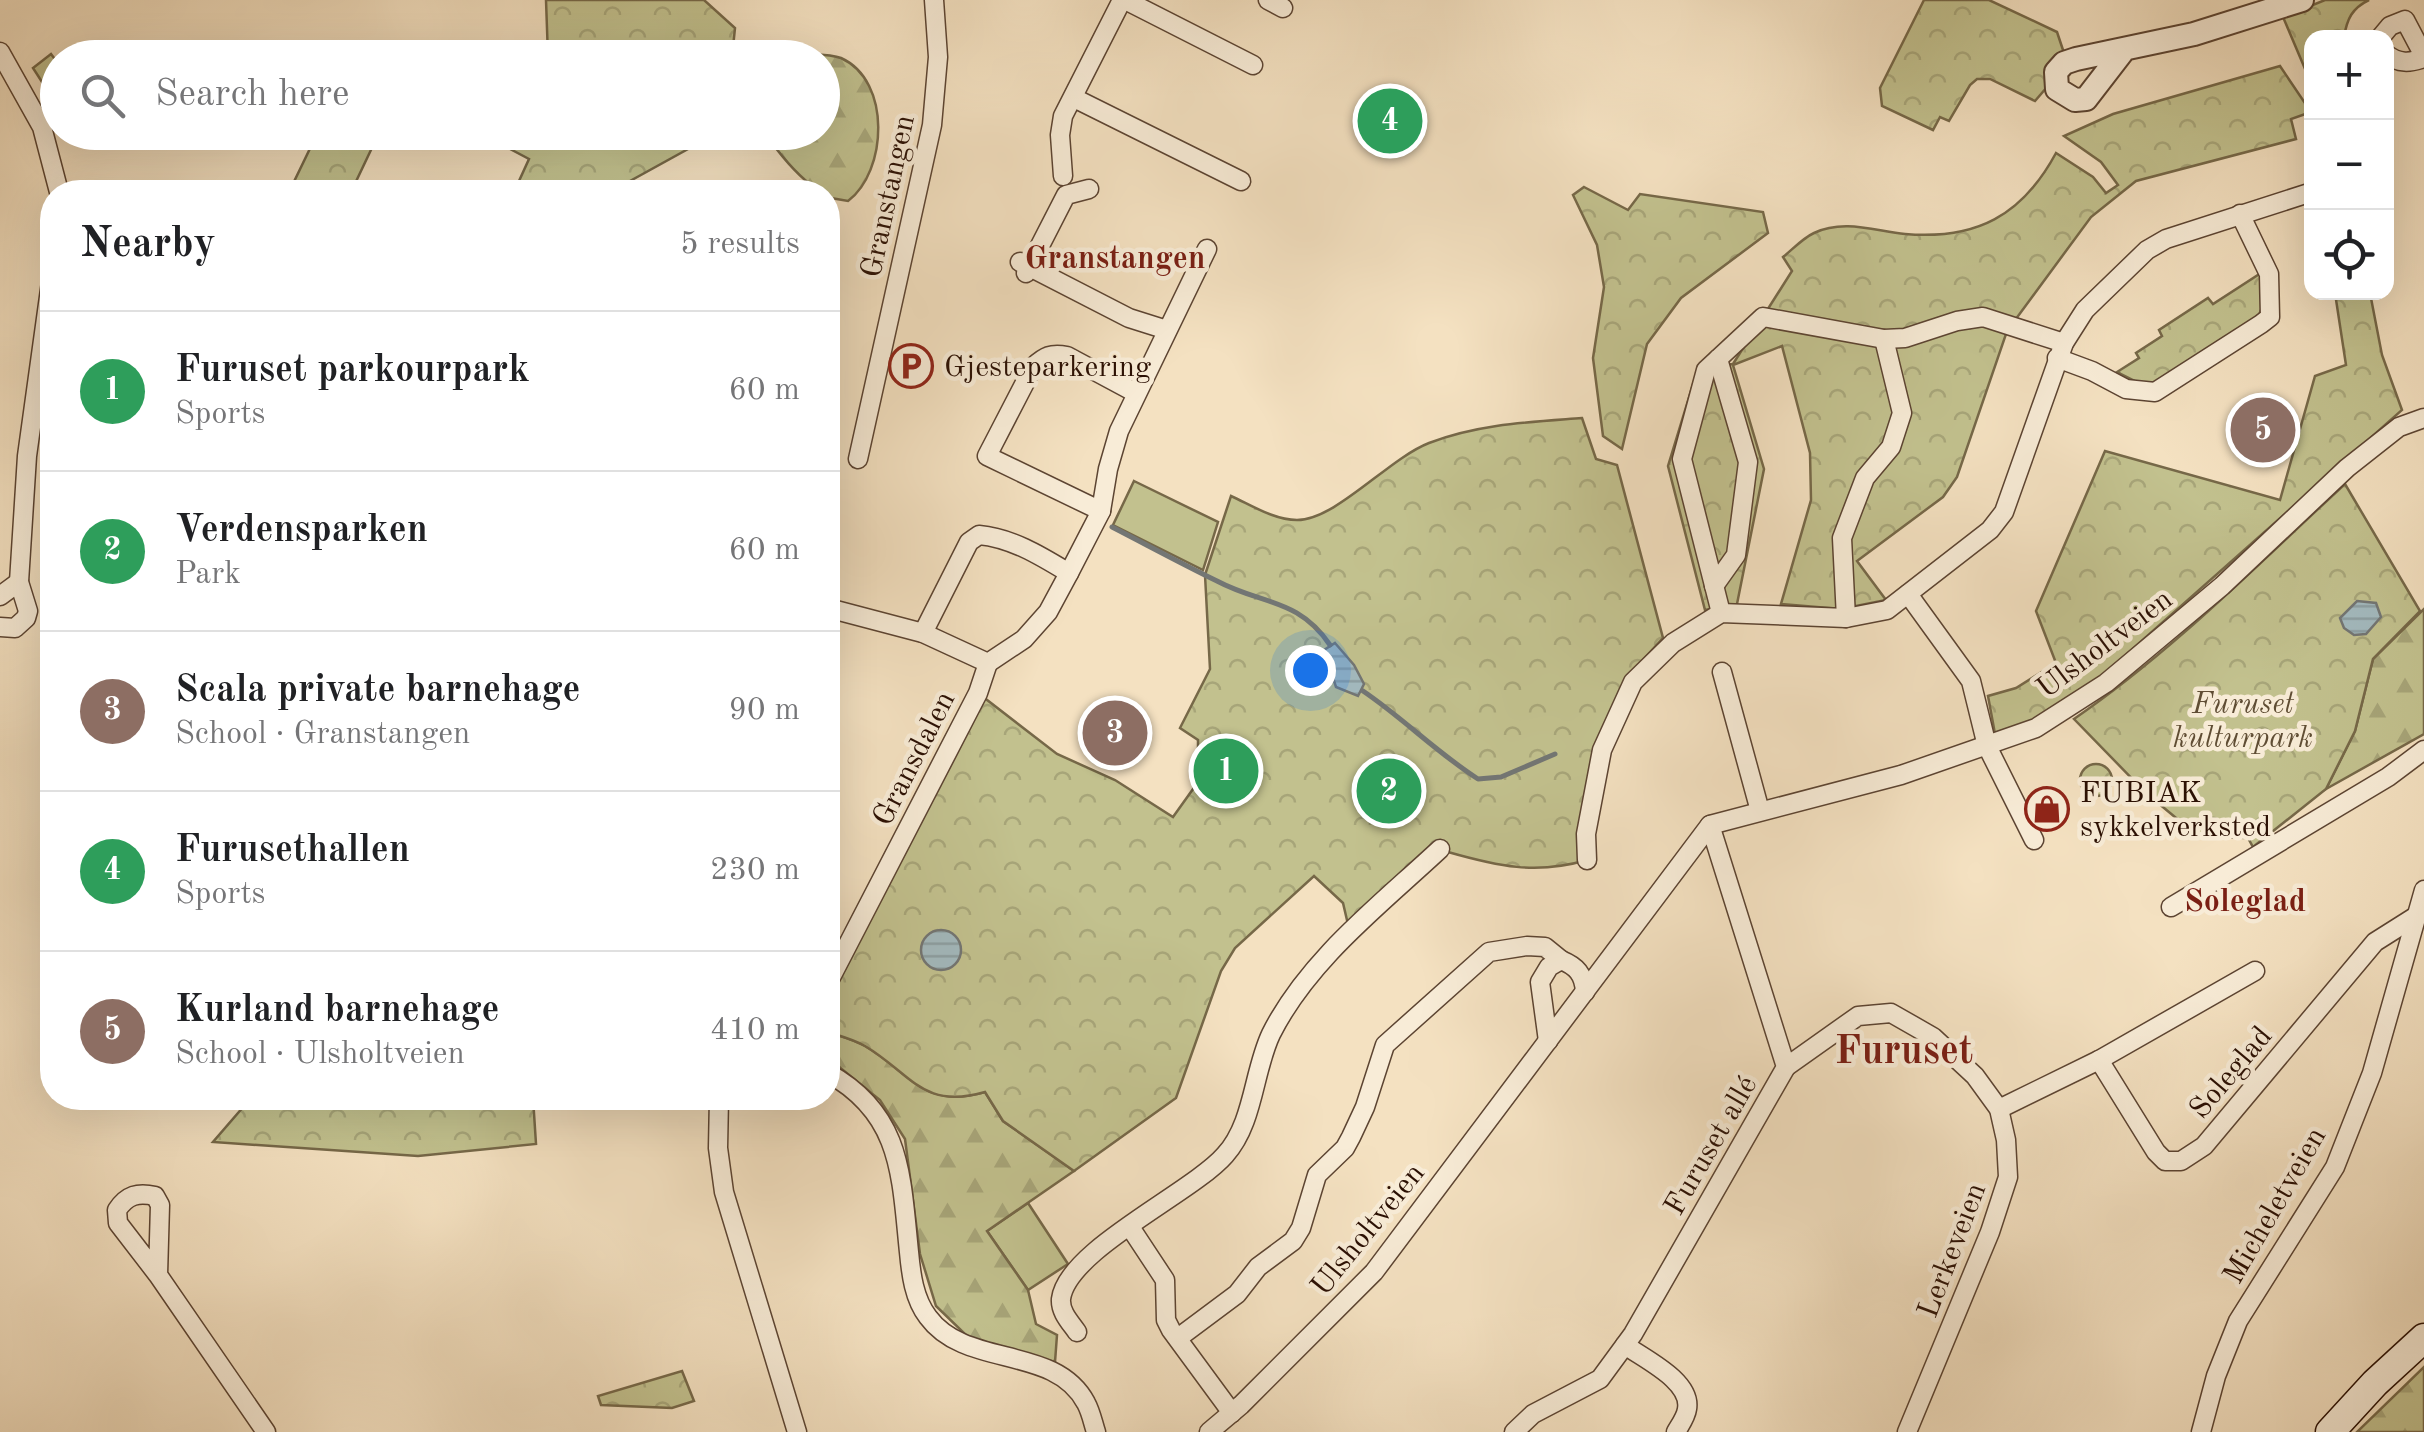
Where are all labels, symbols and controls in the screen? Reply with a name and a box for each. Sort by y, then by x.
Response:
map controls [2304,30,2394,300]
button: + [2304,30,2394,120]
search box [40,40,840,150]
icon: search [75,68,130,123]
text: Search here [155,76,350,114]
pin: 4 [1358,84,1422,158]
street label: Granstangen [857,112,921,281]
button: − [2304,120,2394,210]
button: locate [2304,210,2394,300]
text: Nearby [80,224,216,266]
text: 5 results [680,229,800,261]
district label: Granstangen [1024,244,1206,276]
parking icon: Gjesteparkering [888,343,934,389]
text: Furuset parkourpark [175,352,530,390]
place label: Gjesteparkering [944,353,1151,383]
text: 1 [103,375,122,407]
text: 60 m [729,375,800,407]
pin: 5 [2230,392,2296,468]
text: Sports [175,399,266,431]
text: Verdensparken [175,512,428,550]
text: 2 [103,535,122,567]
text: 60 m [729,535,800,567]
text: Park [175,559,241,591]
street label: Ulsholtveien [2032,584,2178,705]
your location [1285,645,1336,696]
text: Scala private barnehage [175,672,580,710]
street label: Gransdalen [868,687,961,831]
park label: Furuset kulturpark [2173,690,2313,754]
text: 3 [103,695,122,727]
text: 90 m [729,695,800,727]
pin: 3 [1082,696,1148,770]
text: School · Granstangen [175,719,470,751]
pin: 1 [1194,734,1258,808]
pin: 2 [1356,754,1422,828]
place label: FUBIAK sykkelverksted [2080,779,2271,843]
shop icon: FUBIAK sykkelverksted [2024,786,2070,832]
text: Furusethallen [175,832,410,870]
text: 4 [103,855,122,887]
text: 230 m [710,855,800,887]
text: Sports [175,879,266,911]
district label: Soleglad [2184,887,2306,919]
text: Kurland barnehage [175,992,499,1030]
text: 5 [103,1015,122,1047]
text: 410 m [710,1015,800,1047]
street label: Soleglad [2185,1021,2278,1125]
district label: Furuset [1835,1033,1973,1073]
text: School · Ulsholtveien [175,1039,465,1071]
street label: Furuset allé [1660,1071,1764,1221]
street label: Micheletveien [2219,1123,2333,1289]
street label: Ulsholtveien [1306,1158,1431,1302]
street label: Lerkeveien [1913,1179,1992,1322]

